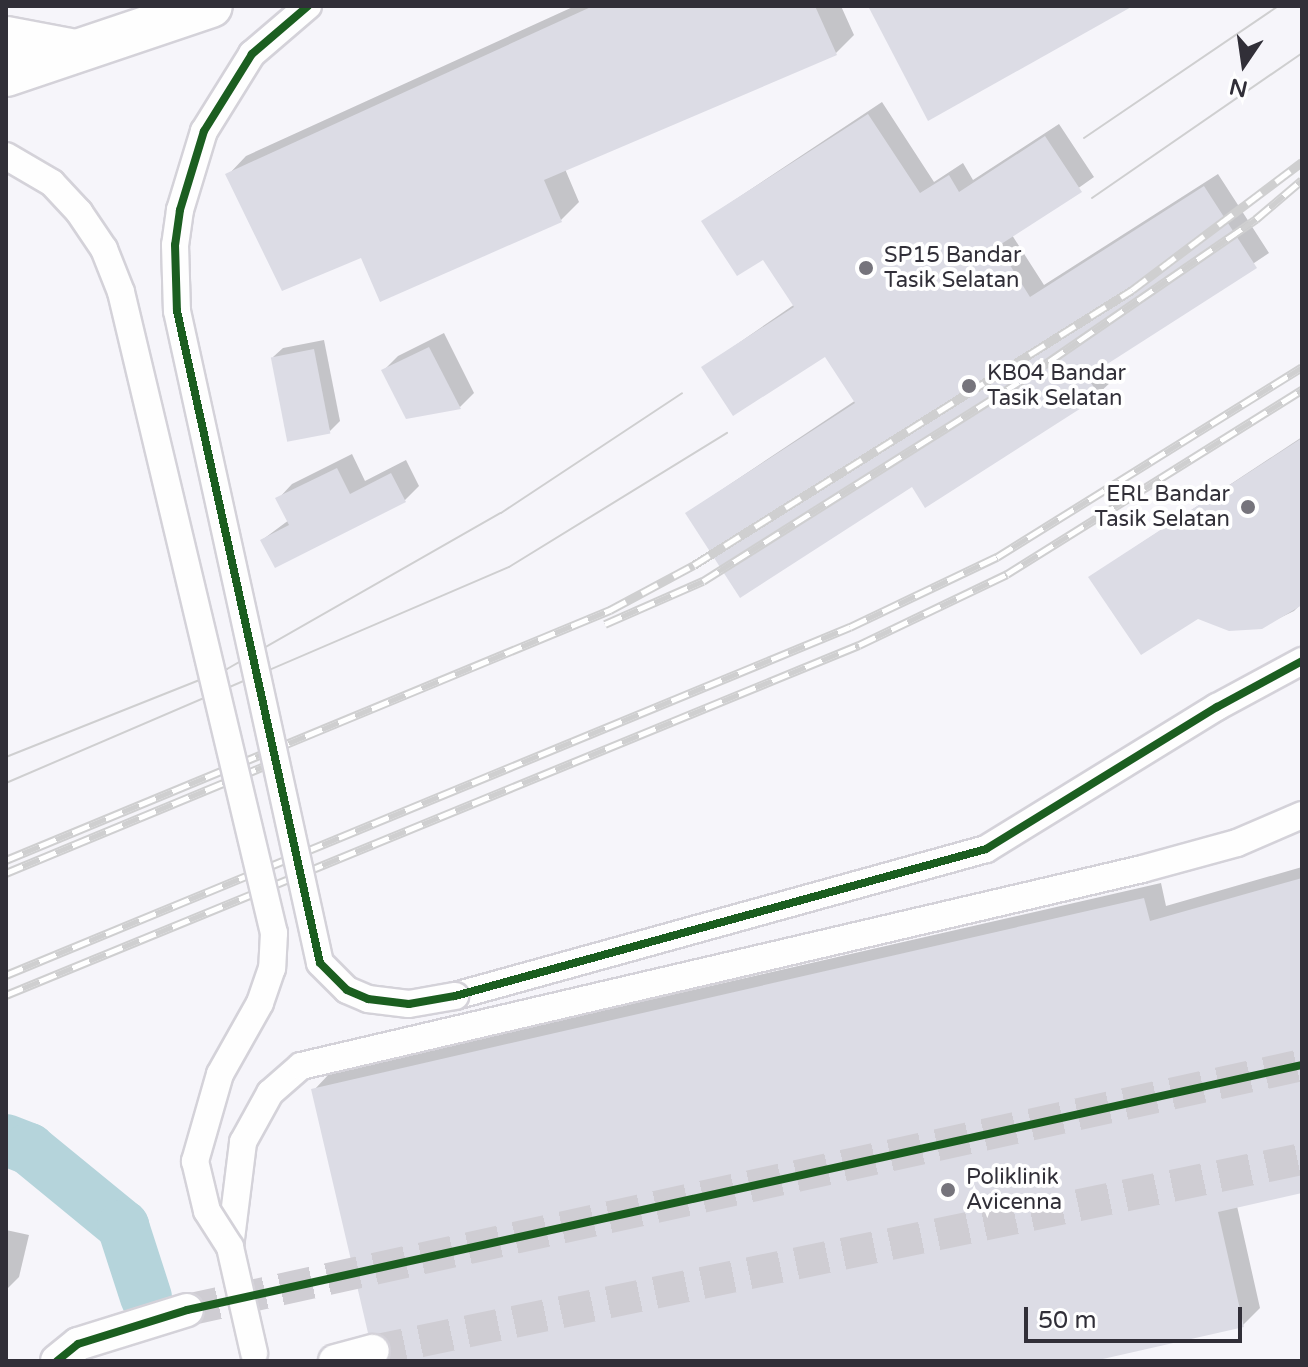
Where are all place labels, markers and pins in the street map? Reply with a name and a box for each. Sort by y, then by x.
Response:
place label: SP15 Bandar Tasik Selatan [884,242,1021,294]
marker: SP15 Bandar Tasik Selatan [855,257,877,279]
place label: KB04 Bandar Tasik Selatan [987,360,1126,412]
marker: KB04 Bandar Tasik Selatan [958,375,980,397]
place label: ERL Bandar Tasik Selatan [1095,481,1230,532]
marker: ERL Bandar Tasik Selatan [1237,496,1259,518]
place label: Poliklinik Avicenna [966,1164,1062,1216]
marker: Poliklinik Avicenna [937,1179,959,1201]

